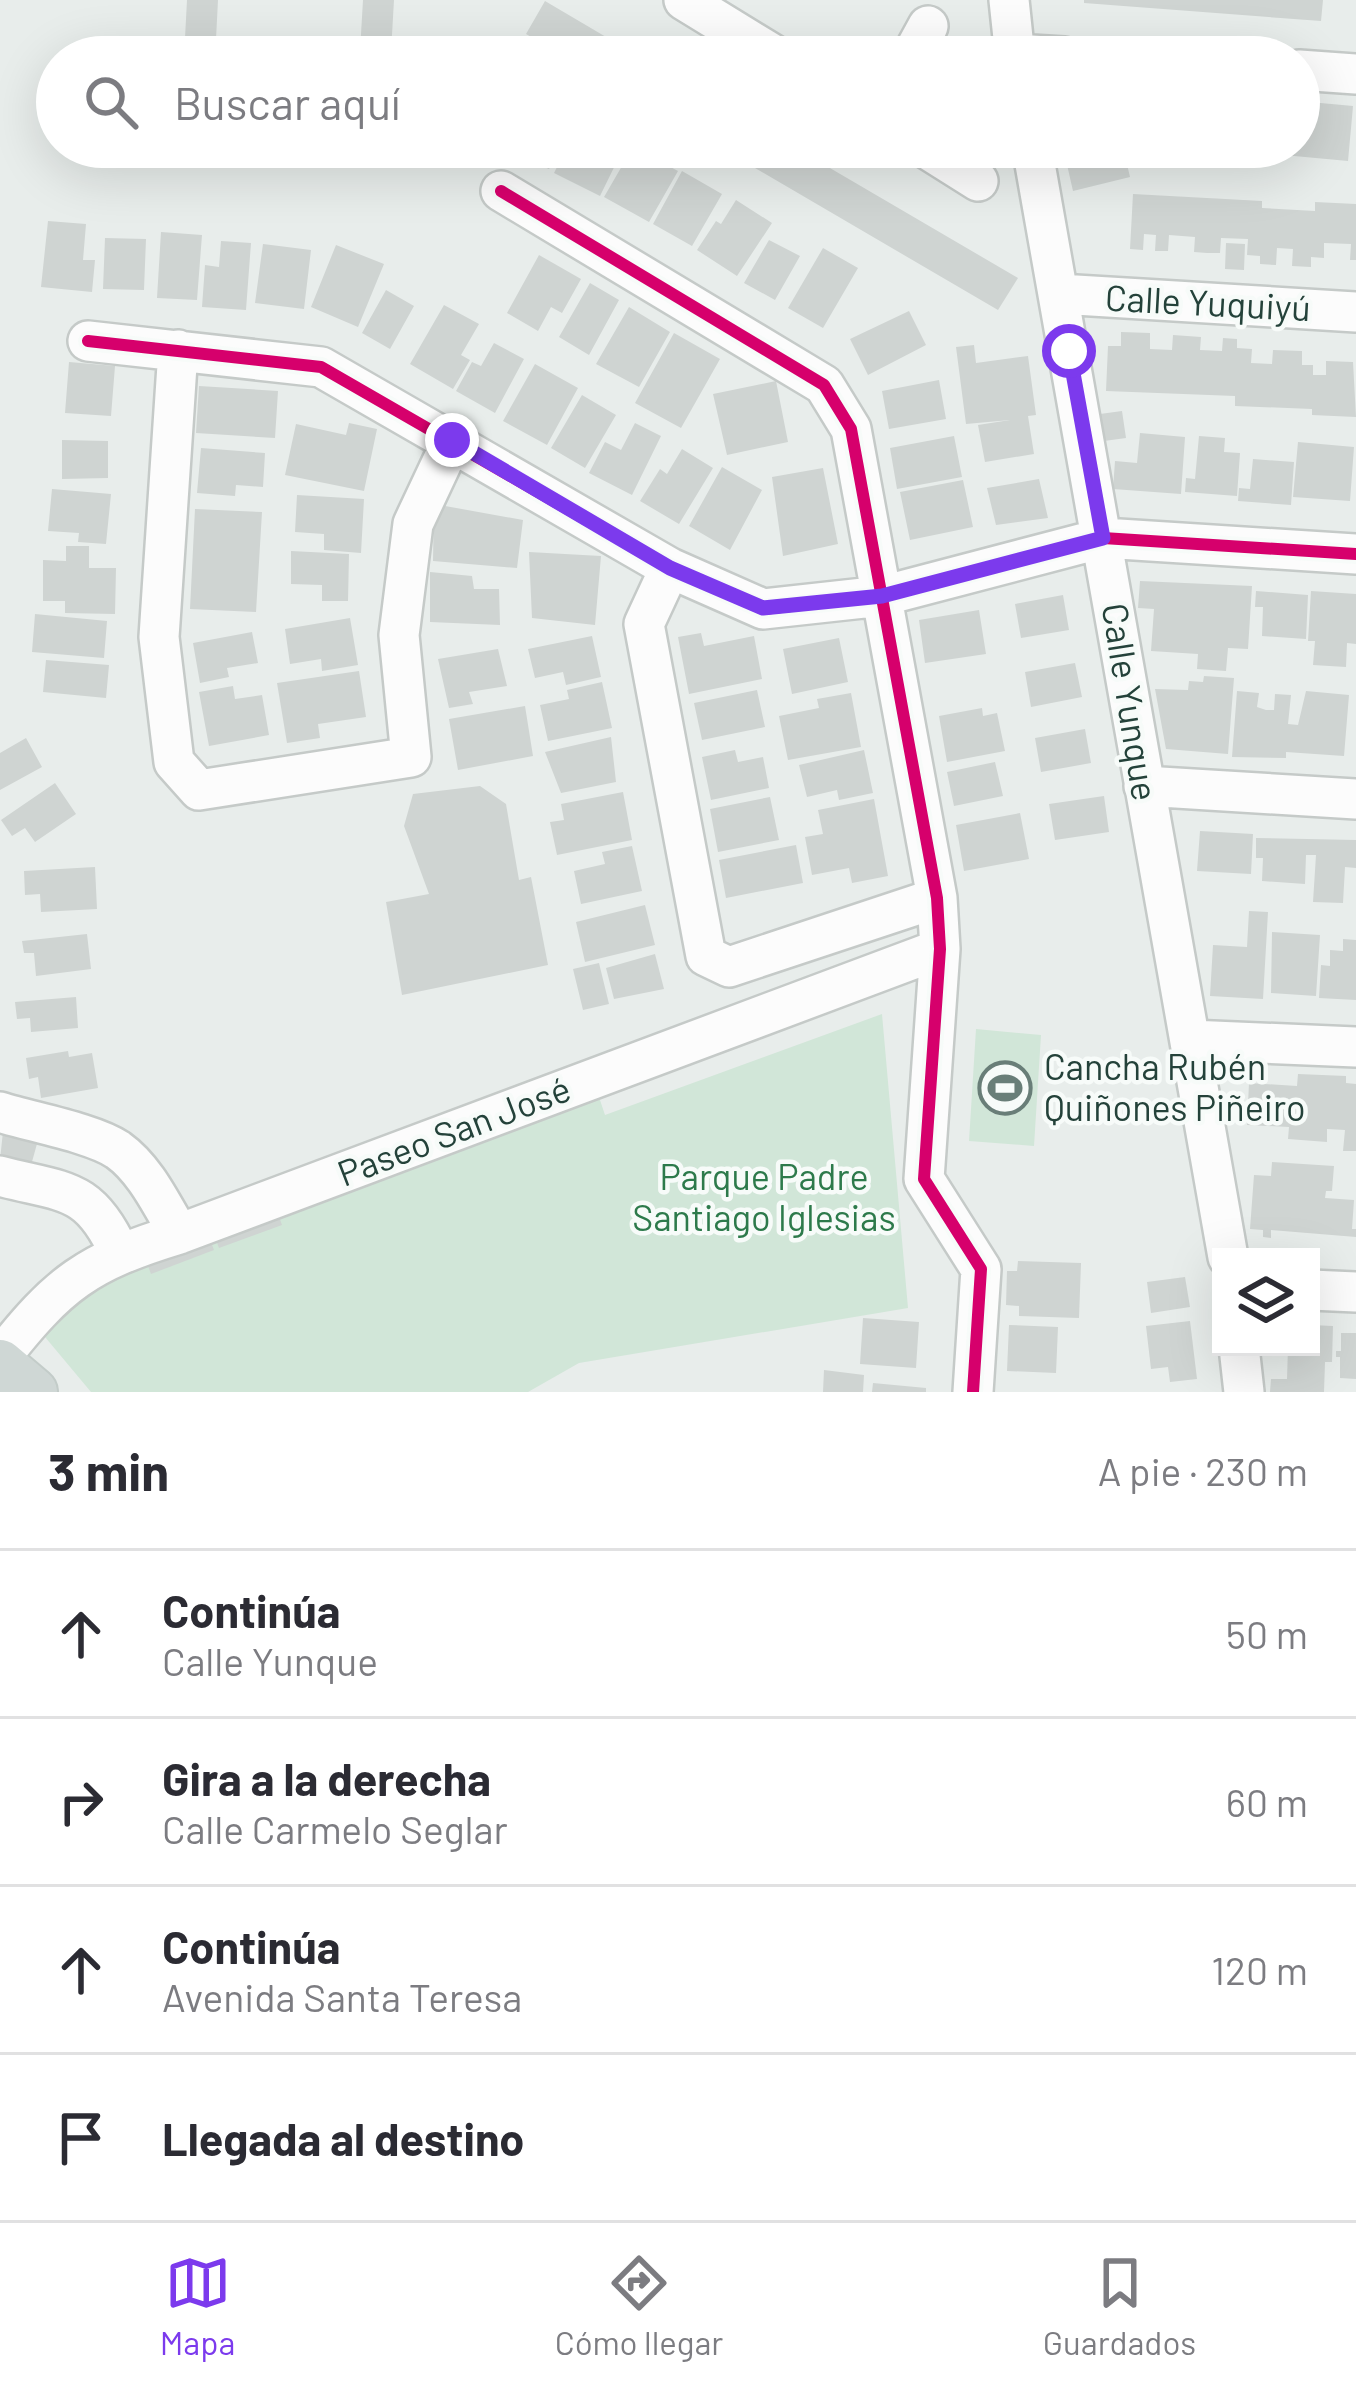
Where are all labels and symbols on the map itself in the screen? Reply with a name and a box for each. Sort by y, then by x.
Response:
street label: Calle Yuquiyú [1104,275,1312,328]
route start [1042,324,1096,378]
route end [425,413,479,467]
street label: Calle Yunque [1095,600,1168,804]
place label: Cancha Rubén Quiñones Piñeiro [1044,1044,1306,1128]
sports icon: Cancha Rubén Quiñones Piñeiro [977,1060,1033,1116]
street label: Paseo San José [331,1065,576,1194]
park label: Parque Padre Santiago Iglesias [632,1154,896,1238]

